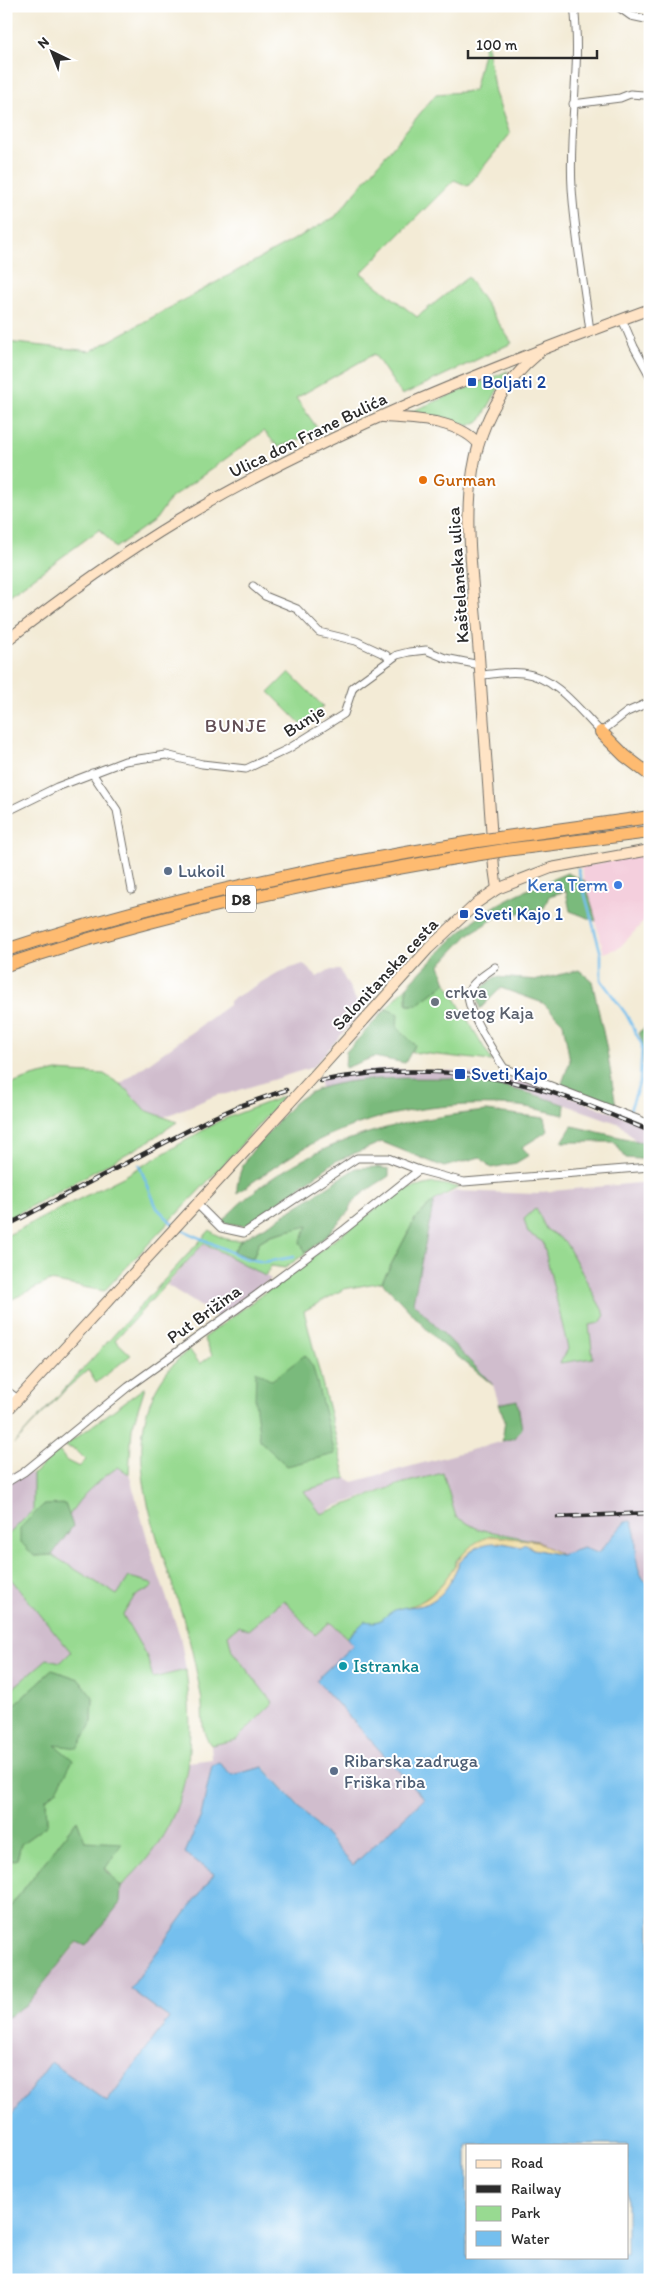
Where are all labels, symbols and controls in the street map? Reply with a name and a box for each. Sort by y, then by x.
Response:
north arrow [28,28,78,78]
scale bar [468,28,597,60]
text: N [34,33,53,52]
text: 100 m [476,36,518,54]
place label: Boljati 2 [482,371,547,393]
marker: Boljati 2 [466,376,478,388]
street label: Ulica don Frane Bulića [226,387,390,483]
place label: Gurman [433,469,496,491]
marker: Gurman [417,474,429,486]
street label: Kaštelanska ulica [442,505,474,644]
street label: Bunje [279,700,329,742]
district label: BUNJE [205,714,267,737]
place label: Lukoil [178,860,225,882]
marker: Lukoil [162,865,174,877]
place label: Kera Term [527,874,608,896]
marker: Kera Term [612,879,624,891]
road number: D8 [226,886,256,912]
place label: Sveti Kajo 1 [474,903,563,925]
marker: Sveti Kajo 1 [458,908,470,920]
street label: Salonitanska cesta [327,913,443,1035]
place label: crkva svetog Kaja [445,981,534,1024]
marker: crkva svetog Kaja [429,996,441,1008]
place label: Sveti Kajo [471,1063,548,1085]
marker: Sveti Kajo [453,1067,467,1081]
street label: Put Brižina [163,1279,246,1348]
place label: Istranka [353,1655,419,1677]
marker: Istranka [337,1660,349,1672]
place label: Ribarska zadruga Friška riba [344,1750,479,1793]
marker: Ribarska zadruga Friška riba [328,1765,340,1777]
legend [466,2144,628,2258]
text: Road [511,2154,544,2172]
text: Railway [511,2180,561,2198]
text: Park [511,2204,541,2222]
text: Water [511,2230,550,2248]

